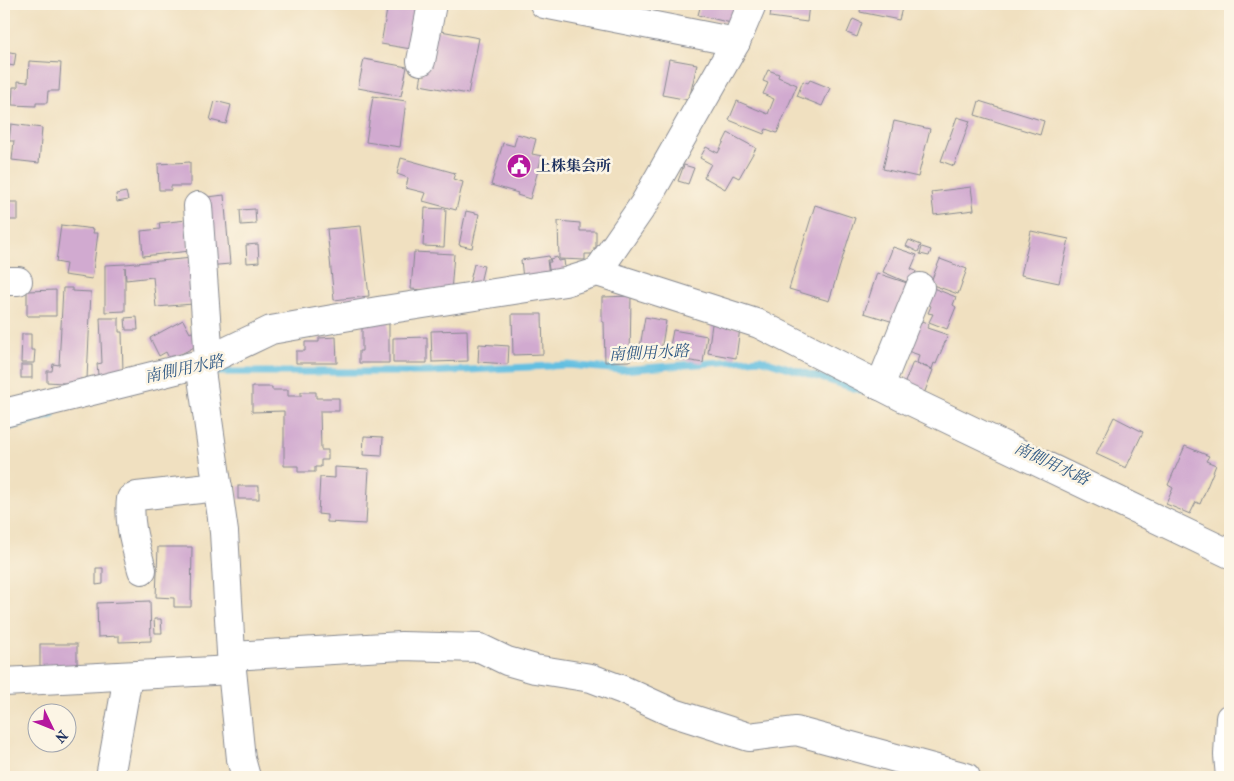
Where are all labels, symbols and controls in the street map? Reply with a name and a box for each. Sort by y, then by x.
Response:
public building icon: 上株集会所 [506,153,532,179]
place label: 上株集会所 [536,157,611,175]
water label: 南側用水路 [609,341,690,364]
water label: 南側用水路 [143,351,226,386]
water label: 南側用水路 [1012,438,1093,489]
north arrow [28,704,78,754]
text: N [51,727,71,746]

